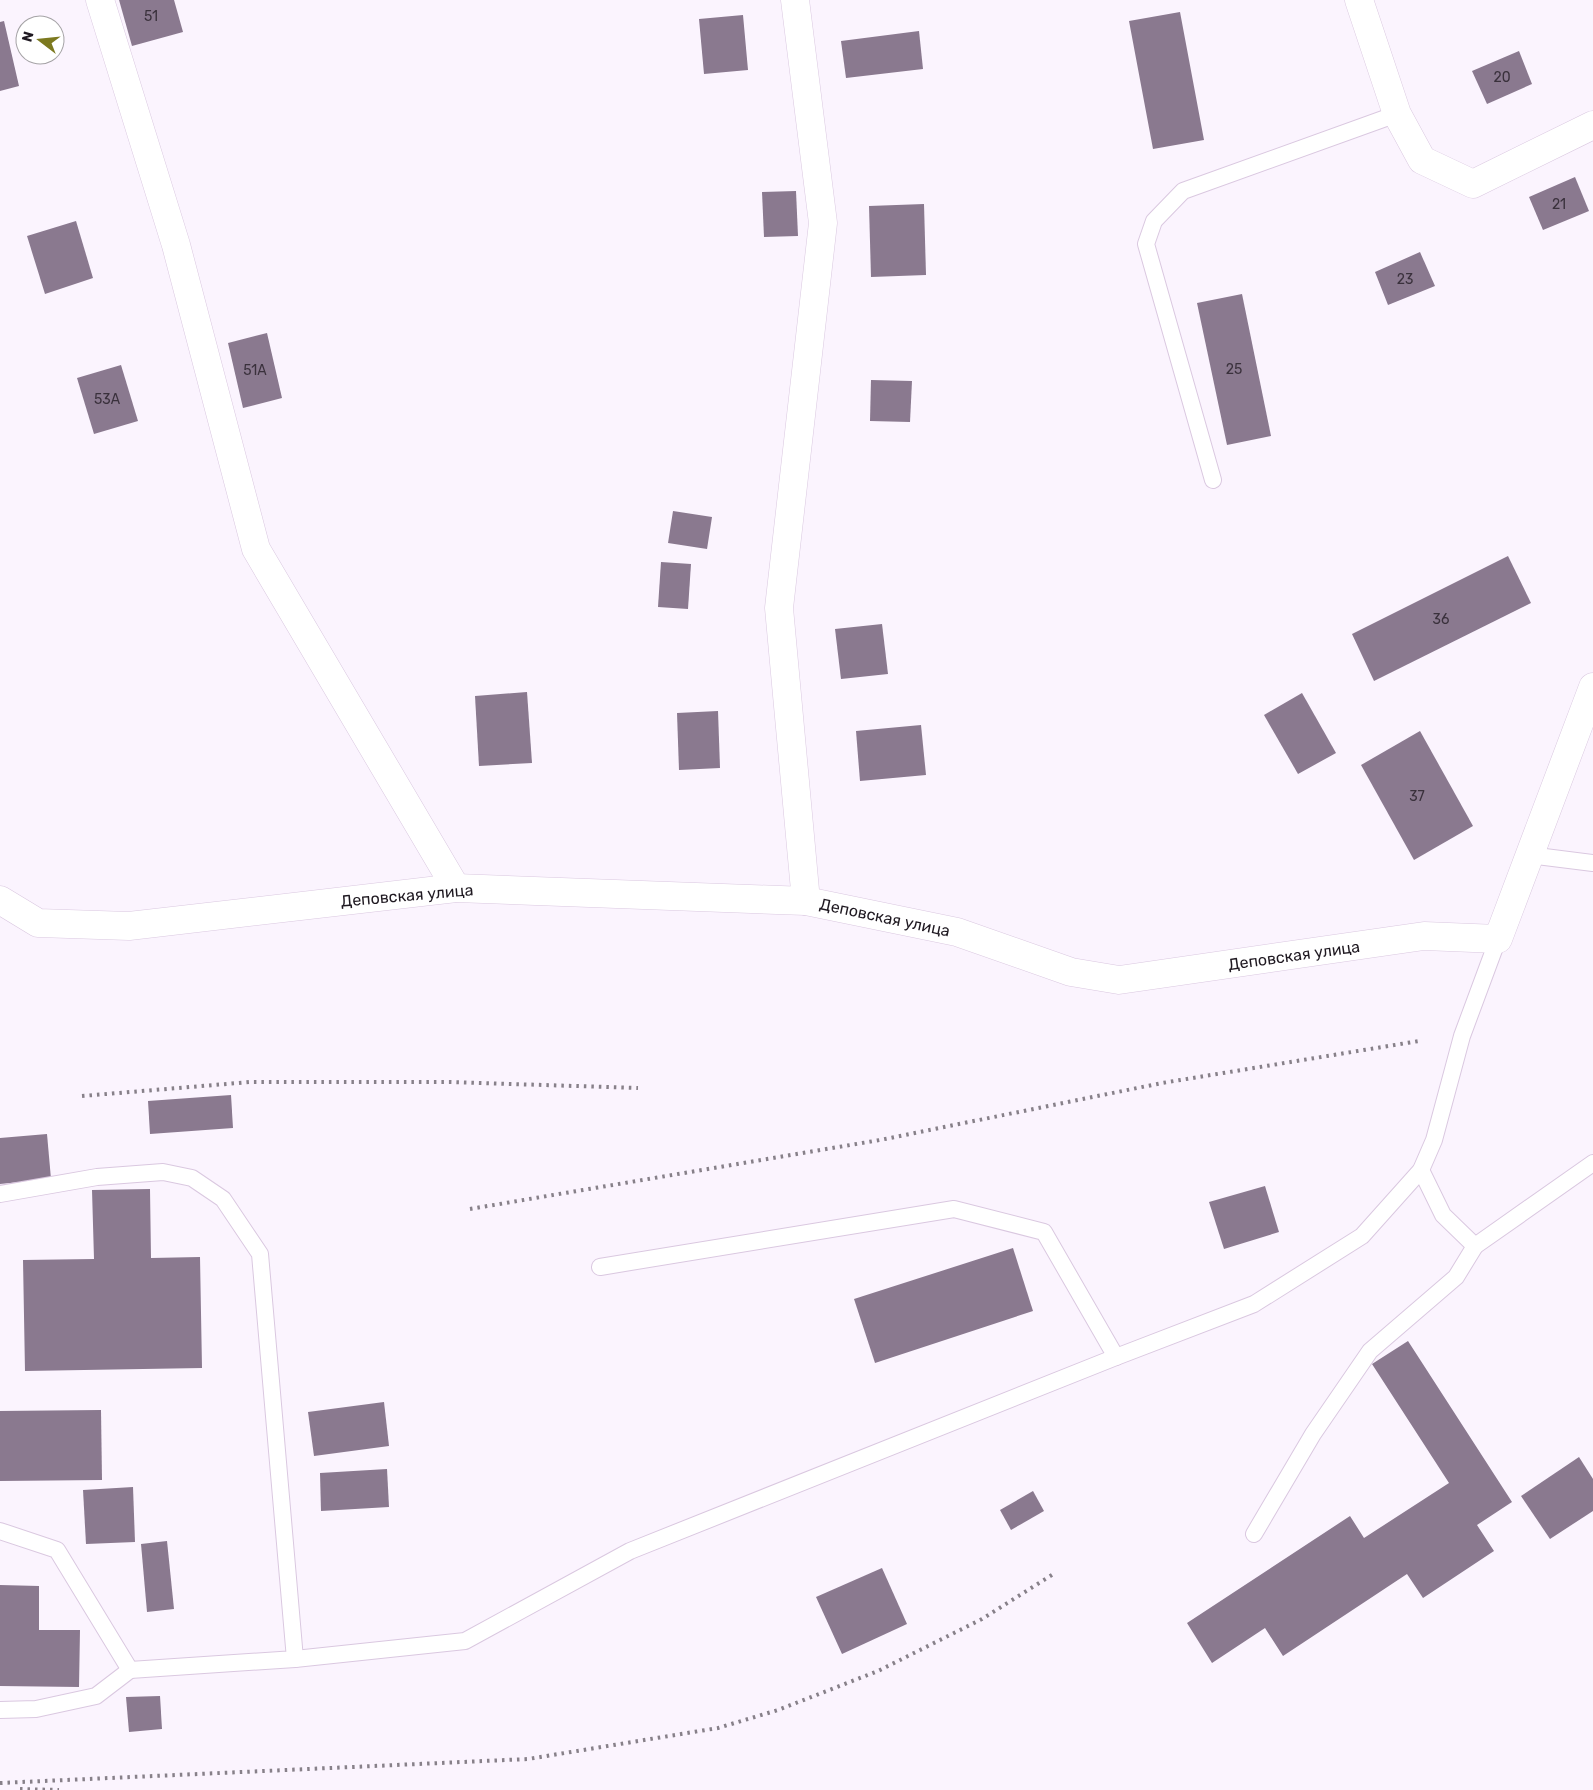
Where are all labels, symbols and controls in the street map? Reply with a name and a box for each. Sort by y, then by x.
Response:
house number: 51 [144,8,158,25]
north arrow [15,15,65,65]
text: N [18,29,38,44]
house number: 20 [1493,69,1511,86]
house number: 21 [1552,196,1566,213]
house number: 23 [1397,271,1413,288]
house number: 25 [1226,361,1242,378]
house number: 51А [243,362,267,379]
house number: 53А [94,391,121,408]
house number: 36 [1433,611,1449,628]
house number: 37 [1409,788,1425,805]
street label: Деповская улица [340,880,474,911]
street label: Деповская улица [818,894,952,941]
street label: Деповская улица [1227,937,1361,974]

